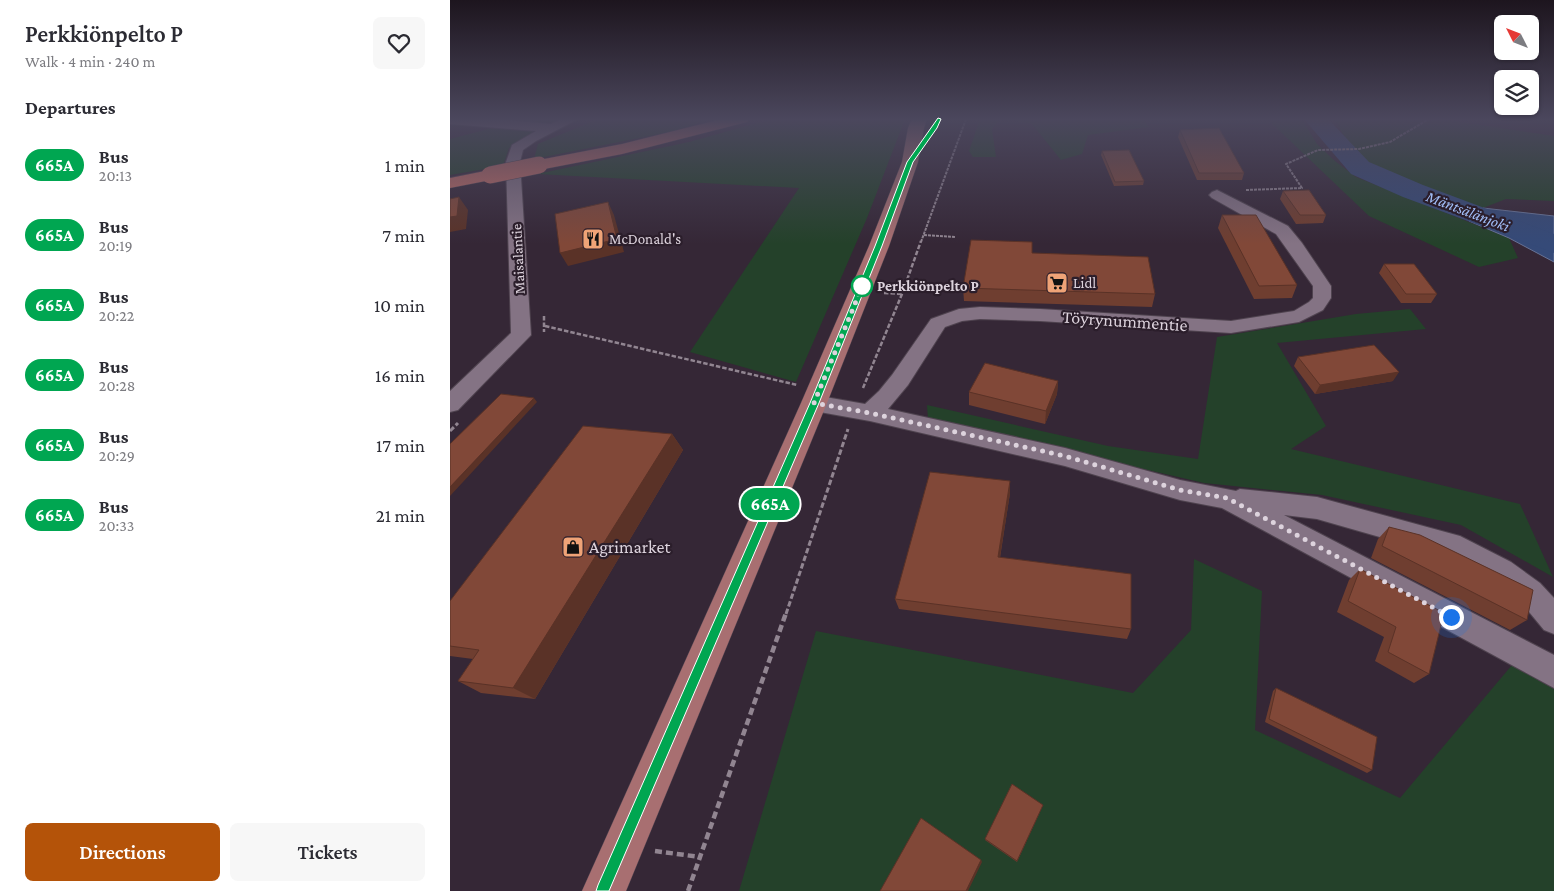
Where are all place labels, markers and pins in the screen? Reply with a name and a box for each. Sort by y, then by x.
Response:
restaurant icon: McDonald's [581,227,605,251]
place label: McDonald's [609,231,681,247]
supermarket icon: Lidl [1045,271,1069,295]
marker: Perkkiönpelto P [851,275,873,297]
place label: Lidl [1073,275,1096,291]
place label: Perkkiönpelto P [877,278,979,294]
shop icon: Agrimarket [561,535,585,559]
place label: Agrimarket [589,537,671,557]

